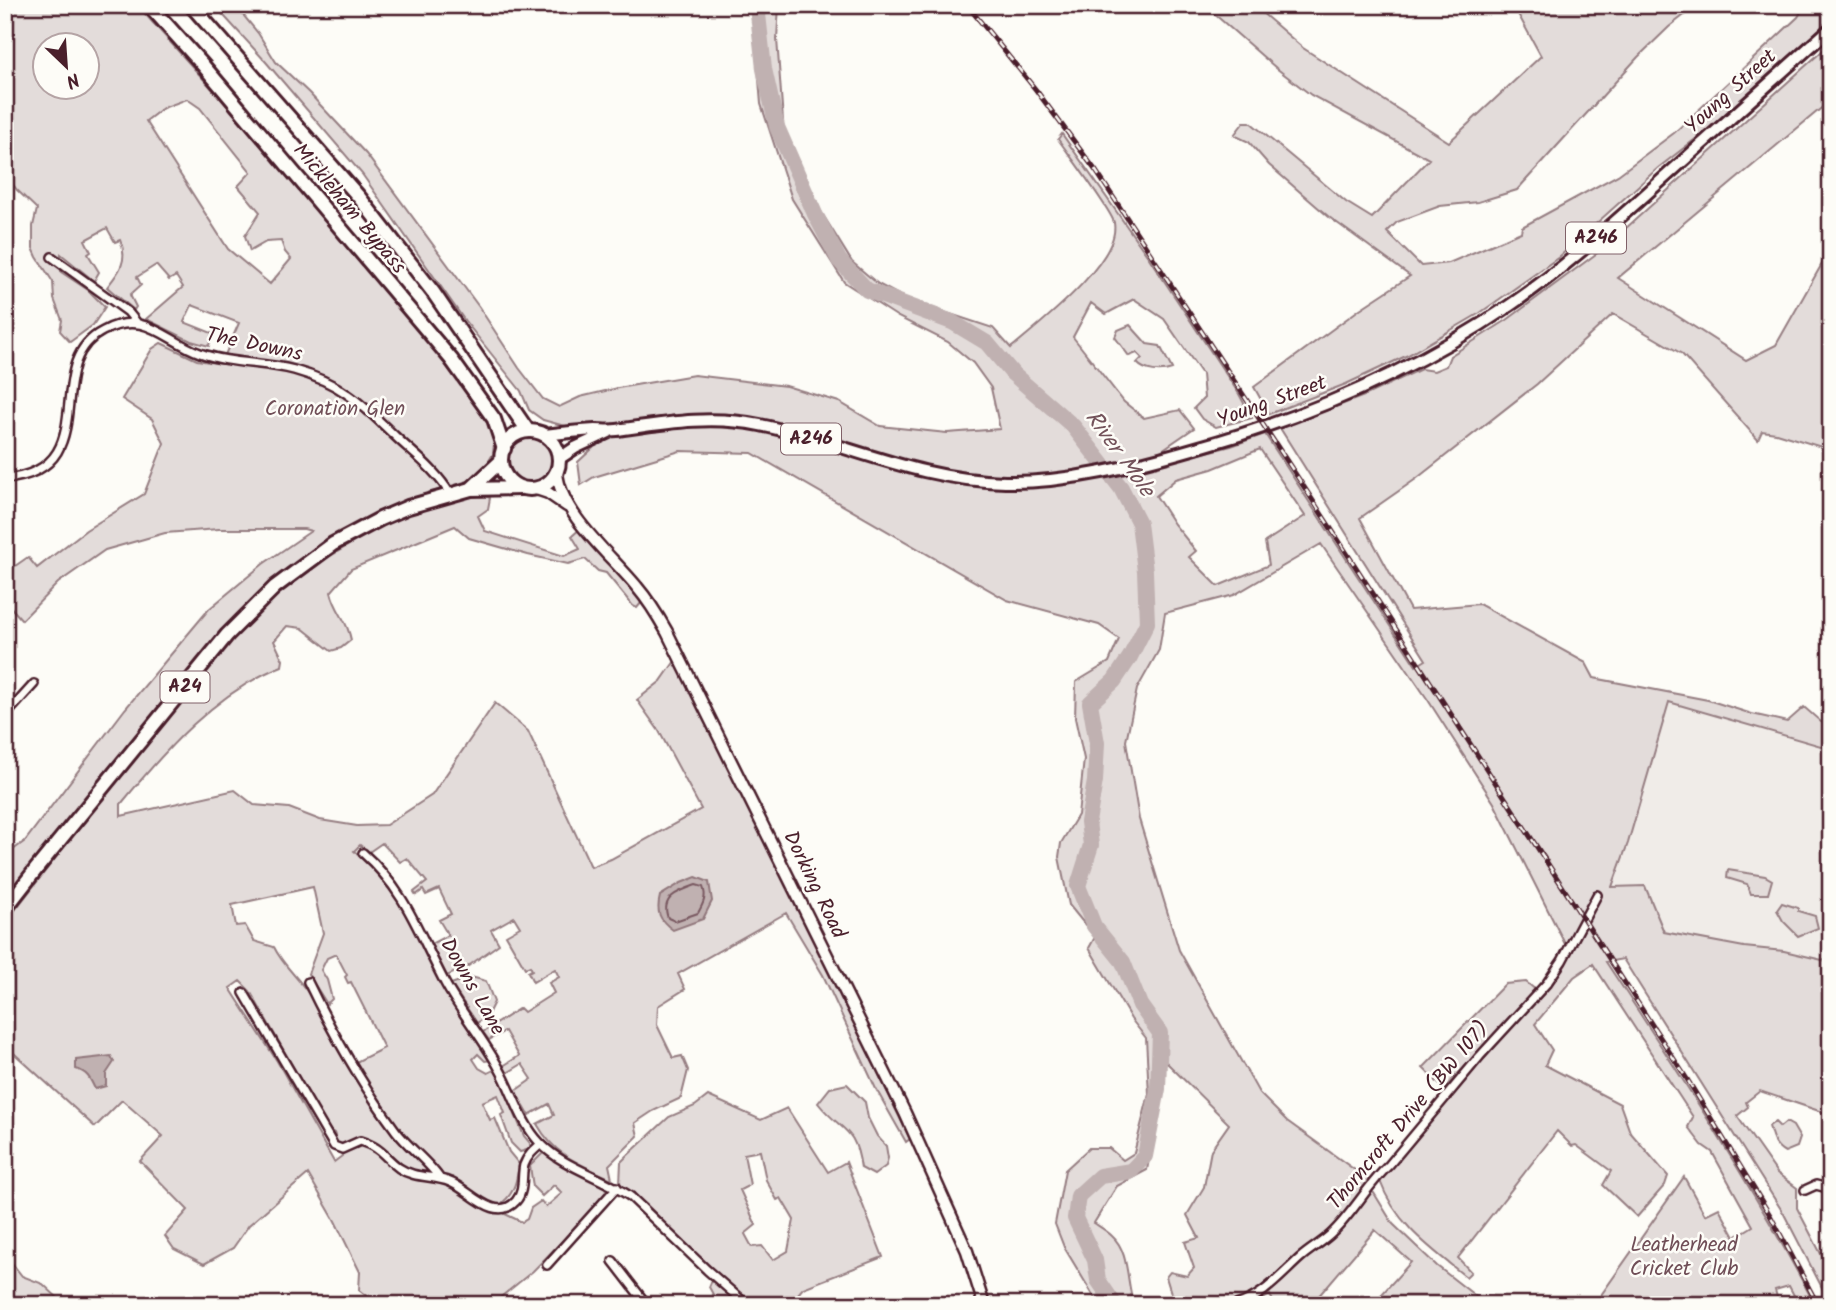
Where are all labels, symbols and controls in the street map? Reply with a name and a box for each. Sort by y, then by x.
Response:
north arrow [32,32,102,102]
street label: Young Street [1677,41,1785,143]
text: N [61,63,84,96]
street label: Mickleham Bypass [284,136,414,282]
road number: A246 [1566,222,1626,254]
street label: The Downs [203,319,305,371]
street label: Young Street [1213,367,1332,437]
park label: Coronation Glen [265,393,405,426]
water label: River Mole [1075,403,1165,507]
road number: A246 [781,424,841,454]
road number: A24 [160,672,210,702]
street label: Dorking Road [774,825,855,945]
street label: Downs Lane [431,932,513,1042]
street label: Thorncroft Drive (BW 107) [1320,1014,1498,1218]
park label: Leatherhead Cricket Club [1630,1229,1738,1286]

